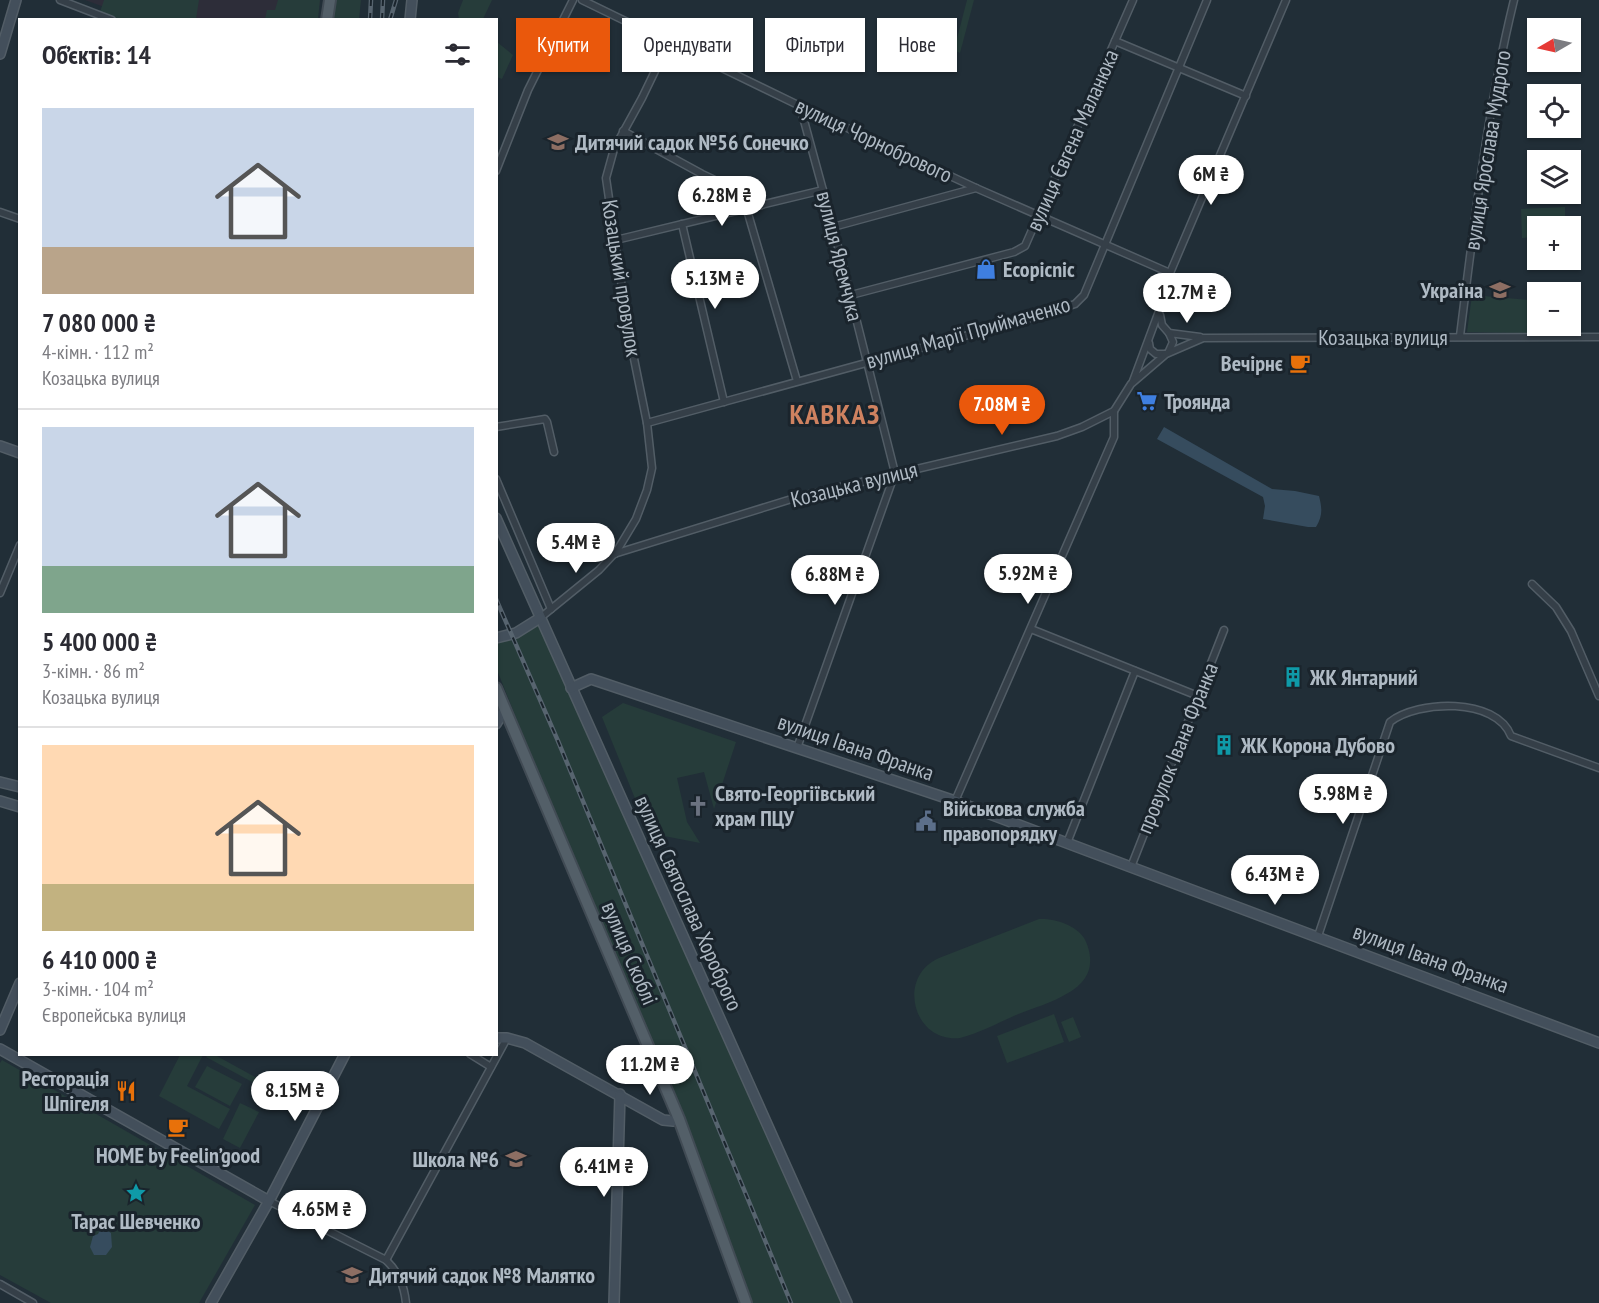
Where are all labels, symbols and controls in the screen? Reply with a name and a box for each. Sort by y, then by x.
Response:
chip: Купити [516,18,610,72]
chip: Орендувати [622,18,753,72]
chip: Фільтри [765,18,865,72]
chip: Нове [877,18,957,72]
north arrow [1527,18,1581,72]
map controls [1527,18,1581,336]
text: Об’єктів: 14 [42,38,151,71]
icon: filters [441,38,474,71]
street label: вулиця Євгена Маланюка [1019,45,1125,235]
street label: вулиця Ярослава Мудрого [1457,48,1517,252]
button: locate [1527,84,1581,138]
street label: вулиця Чорнобрового [791,91,957,189]
place label: Дитячий садок №56 Сонечко [575,128,809,156]
school or university icon: Дитячий садок №56 Сонечко [546,130,570,154]
icon: home [204,147,312,255]
button: layers [1527,150,1581,204]
pin: 6M ₴ [1175,155,1247,206]
text: 6M ₴ [1193,161,1229,187]
pin: 6.28M ₴ [667,176,777,227]
text: 6.28M ₴ [692,182,752,208]
street label: вулиця Яремчука [810,188,870,324]
street label: Козацький провулок [596,197,648,359]
button: + [1527,216,1581,270]
place label: Ecopicnic [1003,255,1075,283]
shop icon: Ecopicnic [974,257,998,281]
pin: 5.13M ₴ [660,259,770,310]
text: 5.13M ₴ [685,265,745,291]
pin: 12.7M ₴ [1132,273,1242,324]
place label: Україна [1419,276,1483,304]
school or university icon: Україна [1488,278,1512,302]
text: 12.7M ₴ [1157,279,1217,305]
button: − [1527,282,1581,336]
street label: вулиця Марії Приймаченко [863,289,1073,375]
text: 7 080 000 ₴ [42,306,156,339]
street label: Козацька вулиця [1318,323,1448,351]
text: 4-кімн. · 112 m² [42,339,154,365]
place label: Вечірнє [1221,349,1283,377]
cafe icon: Вечірнє [1288,351,1312,375]
text: Козацька вулиця [42,365,160,391]
pin: 7.08M ₴ [947,385,1057,436]
place label: Троянда [1164,387,1230,415]
supermarket icon: Троянда [1135,389,1159,413]
text: 7.08M ₴ [973,391,1031,417]
district label: КАВКАЗ [789,395,881,432]
street label: Козацька вулиця [788,455,920,513]
icon: home [204,466,312,574]
pin: 5.4M ₴ [527,523,625,574]
text: 5.4M ₴ [551,529,601,555]
pin: 5.92M ₴ [973,554,1083,605]
pin: 6.88M ₴ [780,555,890,606]
text: 5.92M ₴ [998,560,1058,586]
text: 6.88M ₴ [805,561,865,587]
text: 5 400 000 ₴ [42,625,157,658]
text: 3-кімн. · 86 m² [42,658,145,684]
street label: провулок Івана Франка [1130,658,1224,838]
place label: ЖК Янтарний [1309,663,1418,691]
building icon: ЖК Янтарний [1281,665,1305,689]
text: Козацька вулиця [42,684,160,710]
street label: вулиця Івана Франка [774,707,938,787]
place label: ЖК Корона Дубово [1240,731,1395,759]
building icon: ЖК Корона Дубово [1212,733,1236,757]
pin: 5.98M ₴ [1288,774,1398,825]
place label: Свято-Георгіївський храм ПЦУ [715,779,875,832]
text: 5.98M ₴ [1313,780,1373,806]
icon: home [204,784,312,892]
street label: вулиця Святослава Хороброго [629,791,749,1015]
church icon: Свято-Георгіївський храм ПЦУ [686,794,710,818]
place label: Військова служба правопорядку [943,794,1085,847]
public building icon: Військова служба правопорядку [914,809,938,833]
pin: 6.43M ₴ [1220,855,1330,906]
text: 6.43M ₴ [1245,861,1305,887]
street label: вулиця Скоблі [596,897,664,1009]
street label: вулиця Івана Франка [1349,917,1513,999]
text: 6 410 000 ₴ [42,943,157,976]
text: 3-кімн. · 104 m² [42,976,154,1002]
text: Європейська вулиця [42,1002,186,1028]
pin: 11.2M ₴ [595,1045,705,1096]
text: 11.2M ₴ [620,1051,680,1077]
place label: Ресторація Шпігеля [21,1064,109,1117]
pin: 8.15M ₴ [240,1071,350,1122]
text: 8.15M ₴ [265,1077,325,1103]
restaurant icon: Ресторація Шпігеля [114,1079,138,1103]
cafe icon: HOME by Feelin’good [166,1115,190,1139]
place label: HOME by Feelin’good [96,1141,260,1169]
place label: Школа №6 [412,1145,499,1173]
school or university icon: Школа №6 [504,1147,528,1171]
pin: 6.41M ₴ [549,1147,659,1198]
text: 6.41M ₴ [574,1153,634,1179]
place icon: Тарас Шевченко [124,1181,148,1205]
pin: 4.65M ₴ [267,1190,377,1241]
text: 4.65M ₴ [292,1196,352,1222]
place label: Тарас Шевченко [71,1207,201,1235]
place label: Дитячий садок №8 Малятко [369,1261,595,1289]
school or university icon: Дитячий садок №8 Малятко [340,1263,364,1287]

